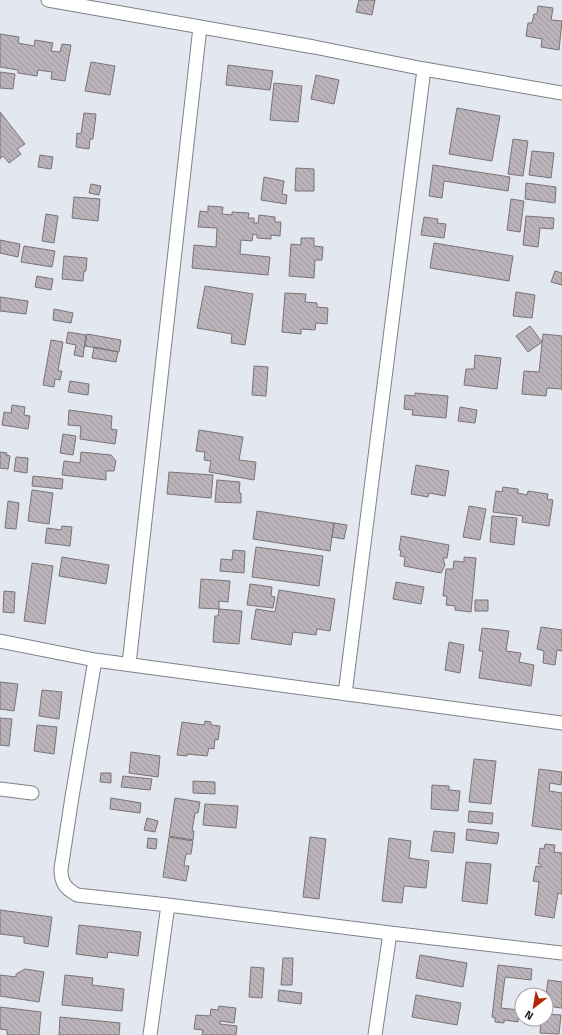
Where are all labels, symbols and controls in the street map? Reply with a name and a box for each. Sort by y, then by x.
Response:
north arrow [514,987,554,1027]
text: N [521,1007,536,1024]

